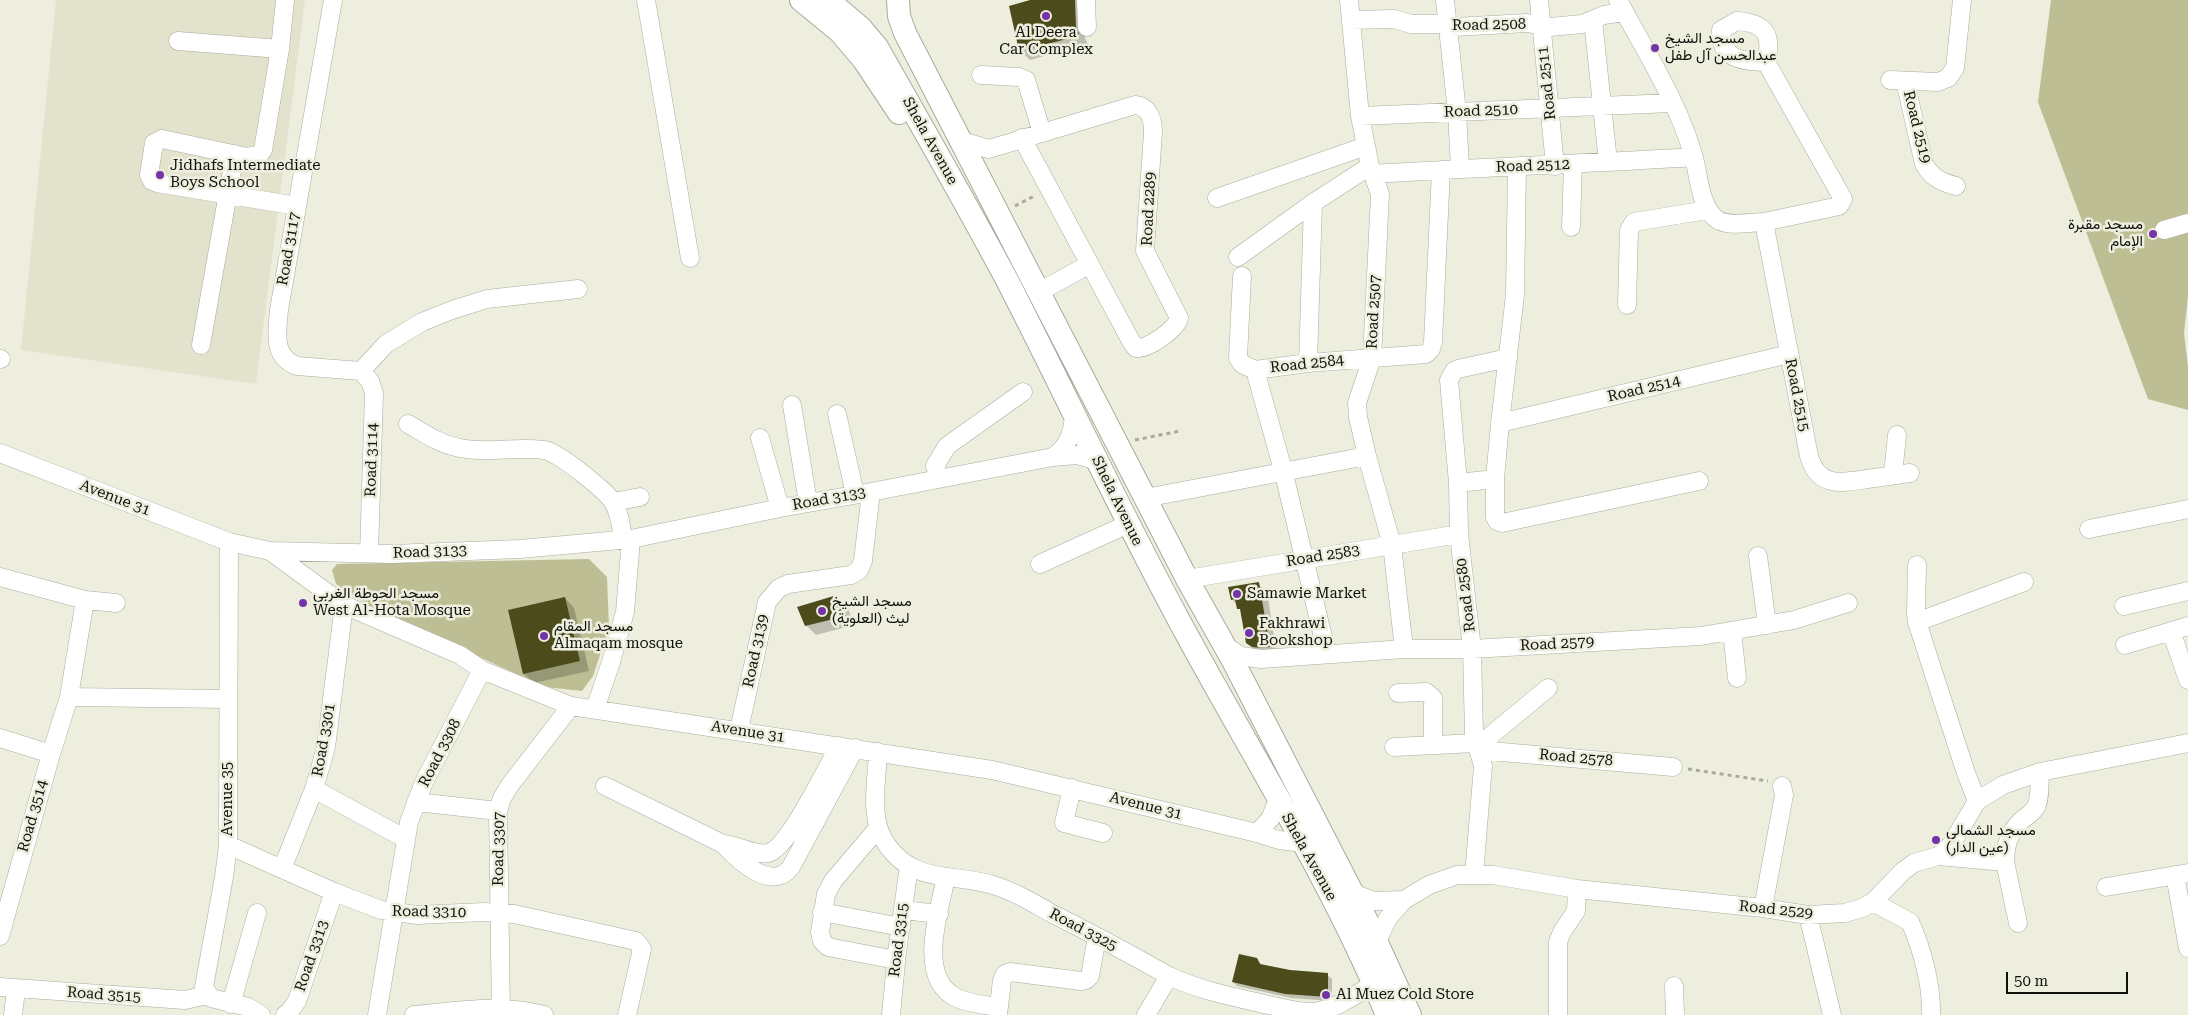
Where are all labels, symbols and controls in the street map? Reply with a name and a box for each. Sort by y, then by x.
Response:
marker: Al Deera Car Complex [1040,10,1052,22]
street label: Road 2508 [1452,15,1526,35]
place label: Al Deera Car Complex [999,24,1093,59]
place label: مسجد الشيخ عبدالحسن آل طفل [1665,30,1776,65]
marker: مسجد الشيخ عبدالحسن آل طفل [1649,42,1661,54]
street label: Road 2511 [1534,45,1560,121]
street label: Road 2519 [1899,89,1935,165]
street label: Shela Avenue [899,94,961,188]
street label: Road 2510 [1444,101,1518,121]
street label: Road 2512 [1496,156,1570,176]
place label: Jidhafs Intermediate Boys School [170,157,321,192]
marker: Jidhafs Intermediate Boys School [154,169,166,181]
street label: Road 2289 [1138,171,1160,247]
street label: Road 3117 [274,211,304,287]
place label: مسجد مقبرة الإمام [2068,216,2143,251]
marker: مسجد مقبرة الإمام [2147,228,2159,240]
street label: Road 2507 [1363,274,1385,350]
street label: Road 2584 [1269,351,1345,377]
street label: Road 2515 [1781,357,1813,433]
street label: Road 2514 [1606,372,1682,406]
street label: Road 3114 [362,423,382,497]
street label: Shela Avenue [1088,453,1146,549]
street label: Avenue 31 [77,476,153,520]
street label: Road 3133 [791,484,867,514]
street label: Road 2583 [1285,541,1361,571]
street label: Road 3133 [393,542,467,562]
street label: Road 2580 [1453,557,1479,633]
place label: مسجد الحوطة الغربي West Al-Hota Mosque [313,585,471,620]
place label: Samawie Market [1247,585,1367,603]
marker: Samawie Market [1231,588,1243,600]
place label: مسجد الشيخ ليث (العلوية) [832,593,912,628]
marker: مسجد الحوطة الغربي West Al-Hota Mosque [297,597,309,609]
marker: مسجد الشيخ ليث (العلوية) [816,605,828,617]
street label: Road 3139 [739,613,773,689]
place label: Fakhrawi Bookshop [1259,615,1333,650]
place label: مسجد المقام Almaqam mosque [554,618,683,653]
marker: Fakhrawi Bookshop [1243,627,1255,639]
marker: مسجد المقام Almaqam mosque [538,630,550,642]
street label: Road 2579 [1519,633,1595,655]
street label: Road 3301 [309,702,339,778]
street label: Road 3308 [415,716,465,790]
street label: Avenue 31 [710,717,786,747]
street label: Road 2578 [1538,746,1614,770]
street label: Avenue 35 [219,762,237,836]
street label: Road 3514 [14,778,52,854]
street label: Avenue 31 [1108,788,1184,824]
street label: Shela Avenue [1278,810,1340,904]
street label: Road 3307 [489,812,509,886]
place label: مسجد الشمالي (عين الدار) [1946,822,2036,857]
marker: مسجد الشمالي (عين الدار) [1930,834,1942,846]
street label: Road 2529 [1738,897,1814,923]
street label: Road 3310 [392,902,466,922]
street label: Road 3315 [886,902,912,978]
street label: Road 3325 [1046,905,1120,955]
street label: Road 3313 [291,918,333,994]
scale bar [2008,962,2130,994]
text: 50 m [2014,972,2048,990]
street label: Road 3515 [66,983,142,1007]
place label: Al Muez Cold Store [1336,986,1474,1004]
marker: Al Muez Cold Store [1320,989,1332,1001]

